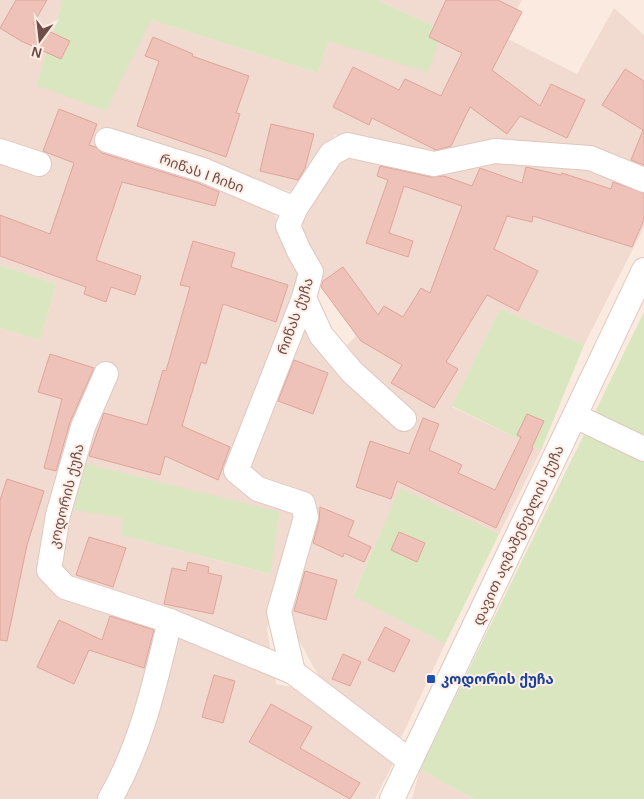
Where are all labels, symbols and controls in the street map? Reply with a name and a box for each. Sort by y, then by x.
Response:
north arrow [15,15,65,65]
text: N [30,44,44,62]
street label: რიწას I ჩიხი [158,150,246,196]
street label: რიწას ქუჩა [274,275,317,357]
street label: კოდორის ქუჩა [45,442,88,550]
street label: დავით აღმაშენებლის ქუჩა [469,442,568,628]
place label: კოდორის ქუჩა [441,671,554,688]
marker: კოდორის ქუჩა [425,673,437,685]

